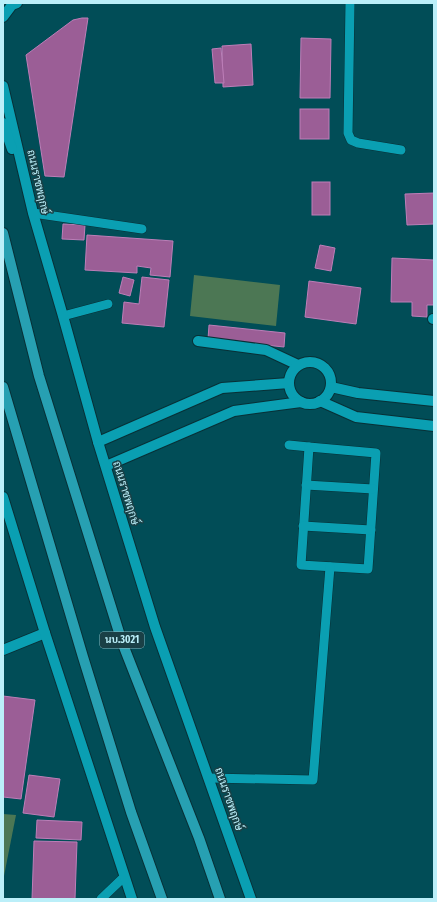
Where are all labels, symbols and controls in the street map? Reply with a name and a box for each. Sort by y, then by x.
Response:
street label: ถนนราชพฤกษ์ [24,148,54,216]
street label: ถนนราชพฤกษ์ [110,459,144,527]
road number: นบ.3021 [100,632,144,648]
street label: ถนนราชพฤกษ์ [212,765,248,833]

